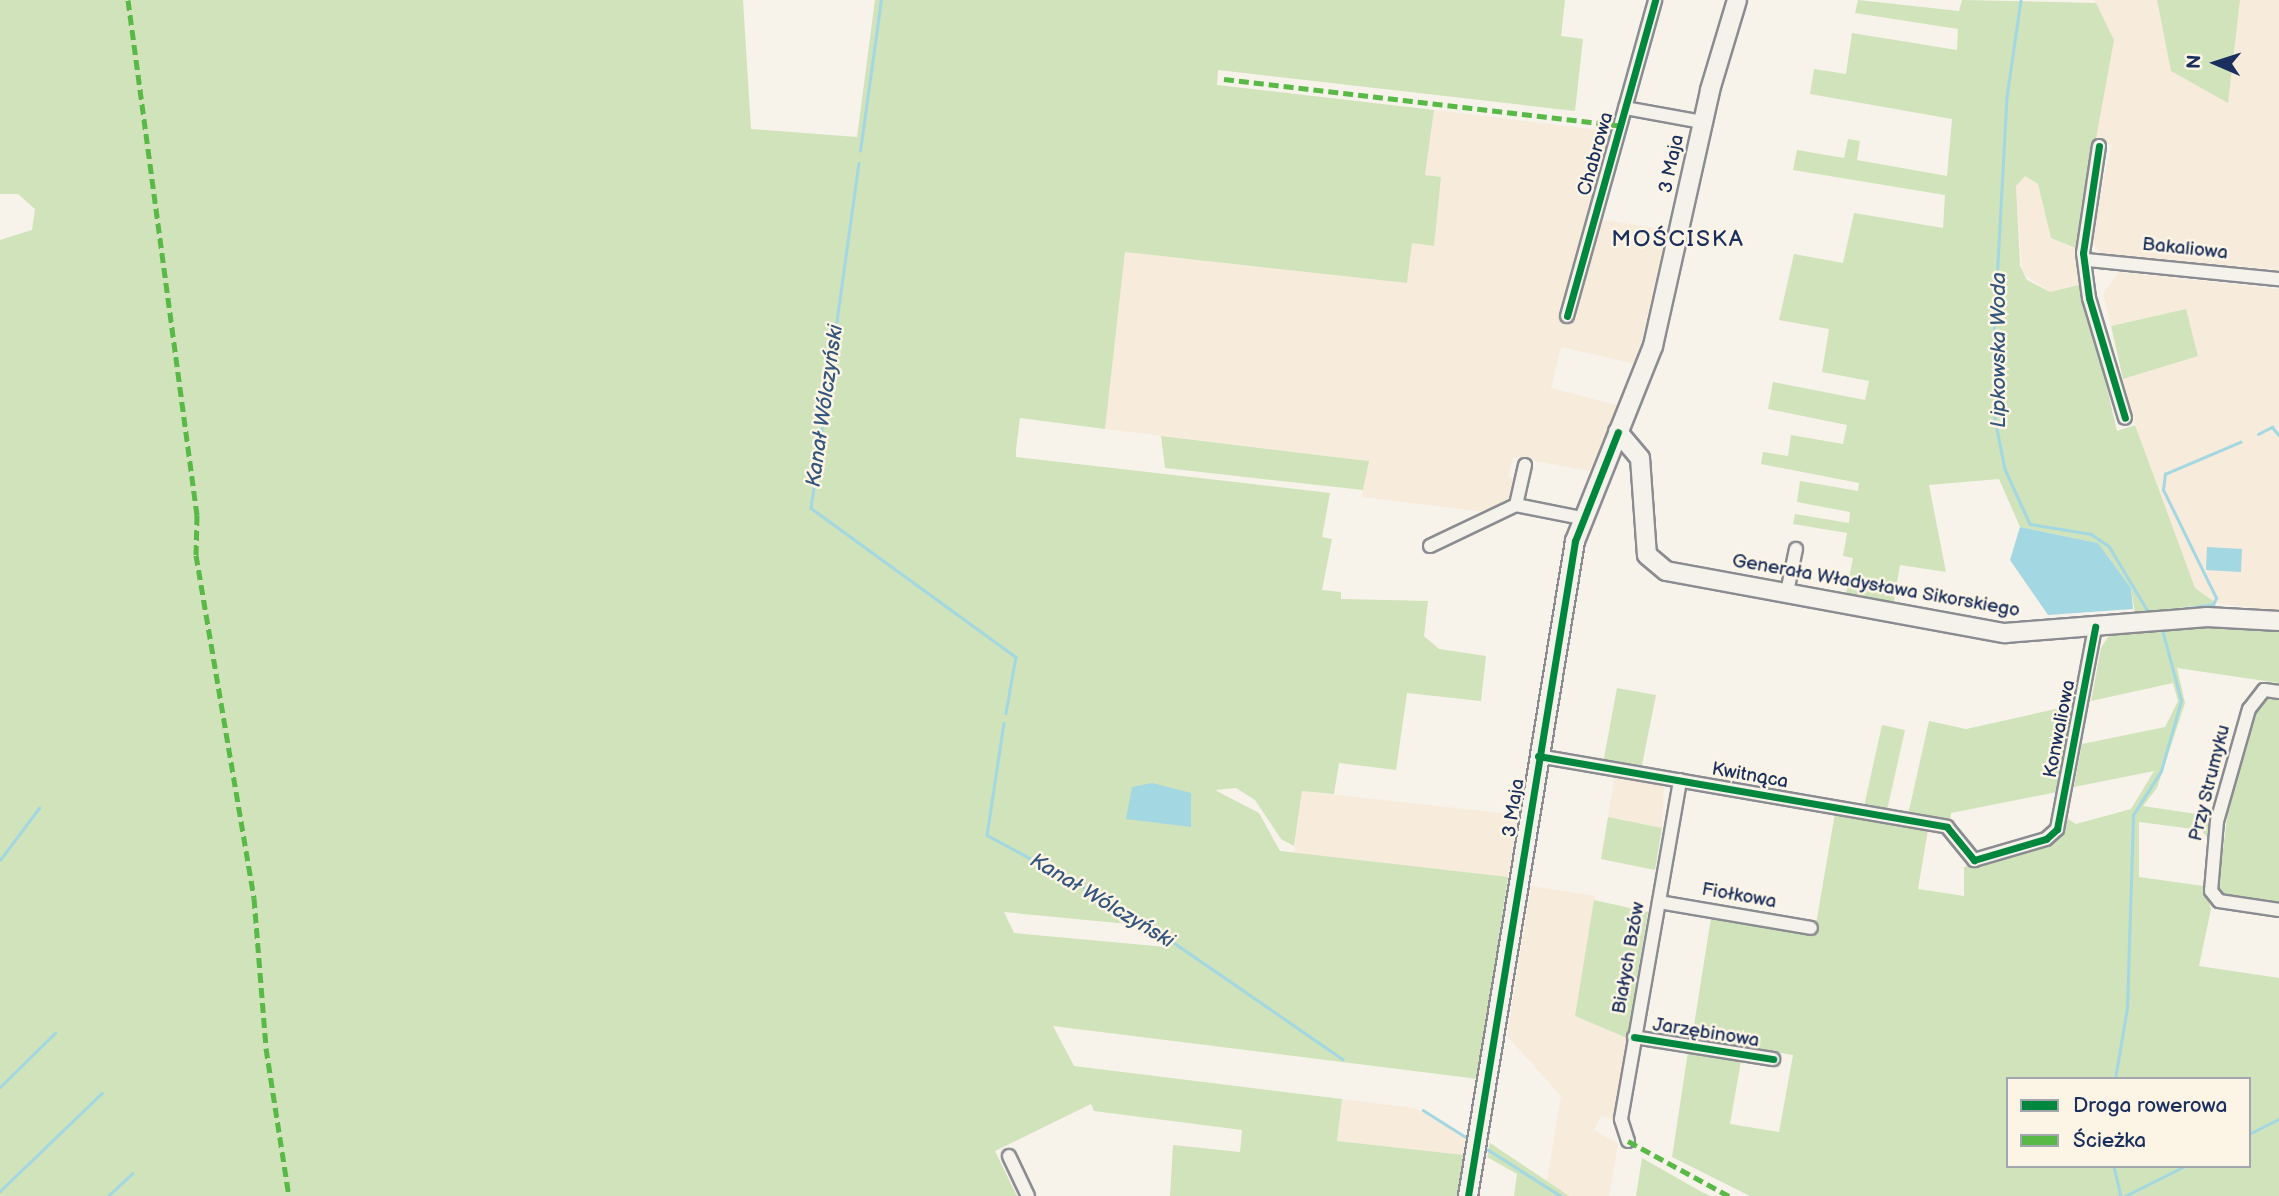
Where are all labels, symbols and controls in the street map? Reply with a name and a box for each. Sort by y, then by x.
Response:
north arrow [2181,28,2251,98]
text: N [2183,54,2206,70]
street label: Chabrowa [1573,110,1619,198]
street label: 3 Maja [1655,133,1689,195]
district label: MOŚCISKA [1612,225,1744,253]
street label: Bakaliowa [2141,233,2229,265]
water label: Lipkowska Woda [1986,272,2012,428]
water label: Kanał Wólczyński [801,323,849,489]
street label: Generała Władysława Sikorskiego [1730,549,2022,623]
street label: Konwaliowa [2039,678,2081,780]
street label: Przy Strumyku [2184,722,2236,844]
street label: Kwitnąca [1710,758,1790,794]
street label: 3 Maja [1498,777,1530,839]
water label: Kanał Wólczyński [1025,848,1179,954]
street label: Fiołkowa [1700,878,1778,914]
street label: Białych Bzów [1608,900,1650,1016]
street label: Jarzębinowa [1651,1013,1761,1053]
legend [2006,1077,2251,1168]
text: Droga rowerowa [2073,1093,2227,1118]
text: Ścieżka [2073,1128,2146,1153]

